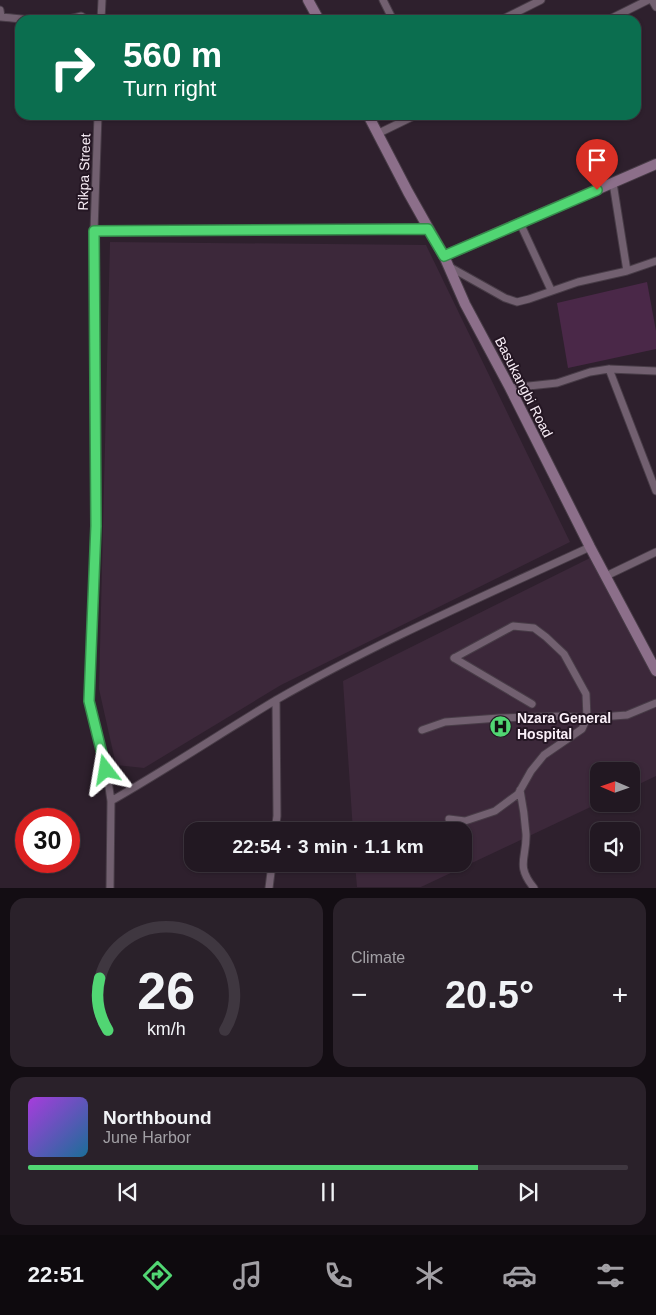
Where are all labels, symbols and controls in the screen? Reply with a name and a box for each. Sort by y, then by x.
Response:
icon: right [40,35,105,100]
text: 560 m [123,35,222,74]
text: Turn right [123,76,216,101]
street label: Rikpa Street [75,133,93,211]
pin [576,139,618,190]
icon: arrive [583,146,611,174]
street label: Basukangbi Road [492,334,556,440]
place label: Nzara General Hospital [517,710,611,742]
hospital icon: Nzara General Hospital [489,714,513,738]
position arrow [79,743,131,795]
north arrow [590,762,640,812]
map controls [590,762,640,872]
speed limit sign: 30 [15,808,80,873]
button: sound [590,822,640,872]
text: 22:54 · 3 min · 1.1 km [232,836,424,857]
text: Climate [351,949,405,966]
text: 26 [138,962,195,1020]
text: 20.5° [445,974,534,1016]
text: − [351,979,367,1010]
text: + [612,979,628,1010]
text: km/h [147,1019,186,1039]
text: Northbound [103,1107,212,1128]
text: June Harbor [103,1129,191,1146]
icon: previous [114,1178,142,1206]
icon: pause [314,1178,342,1206]
icon: next [514,1178,542,1206]
icon: directions [140,1258,175,1293]
icon: music [230,1258,265,1293]
icon: phone [321,1258,356,1293]
icon: climate [412,1258,447,1293]
icon: car [502,1258,537,1293]
icon: filters [593,1258,628,1293]
text: 22:51 [28,1262,84,1287]

